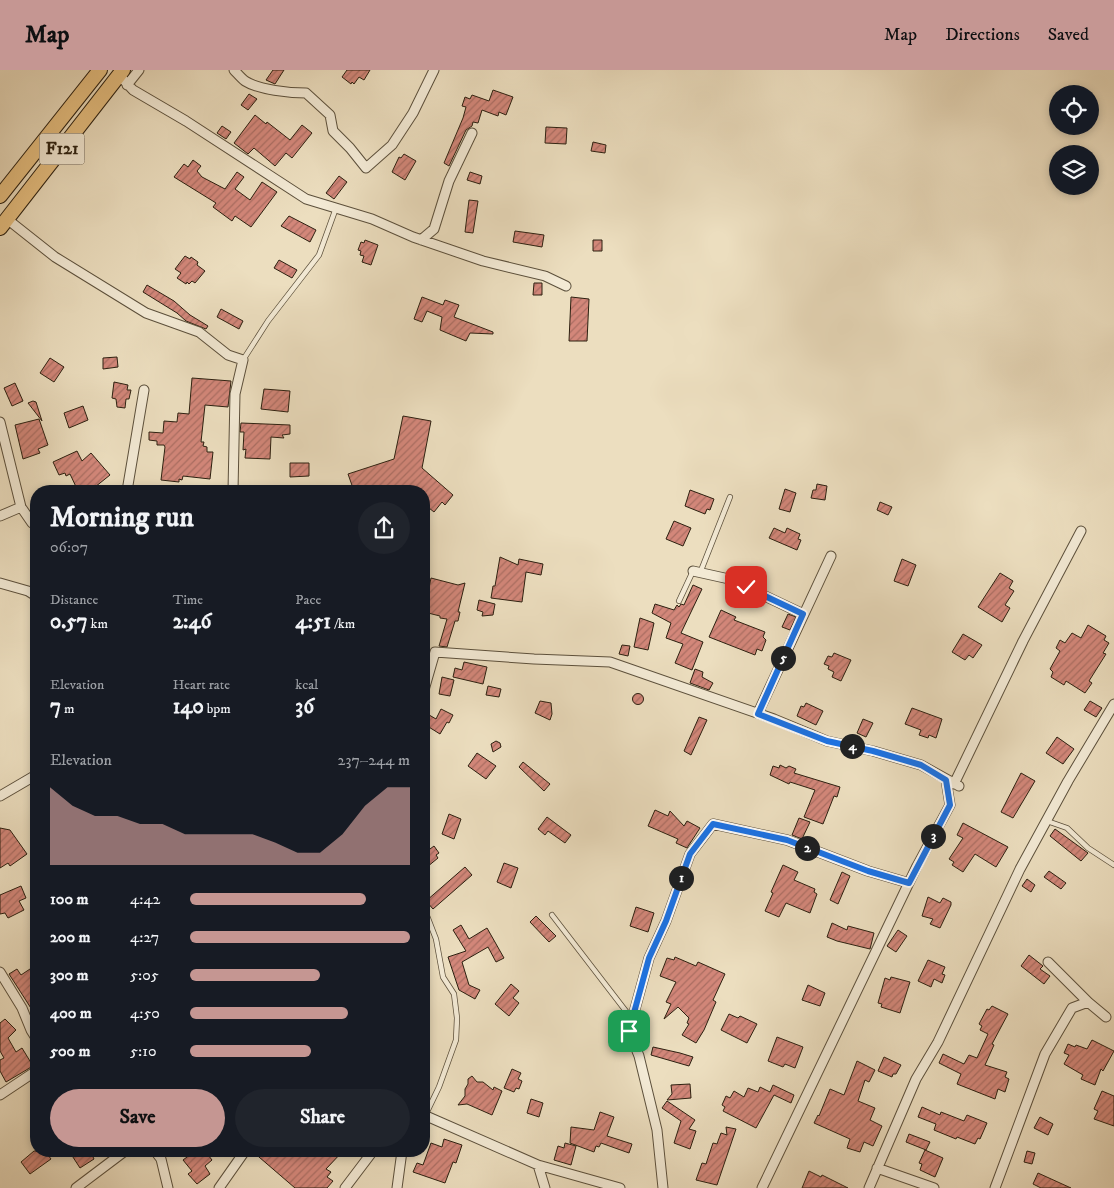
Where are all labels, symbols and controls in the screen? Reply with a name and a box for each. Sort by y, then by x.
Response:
text: Map [25,20,69,50]
text: Map [884,24,917,46]
text: Directions [945,24,1020,46]
text: Saved [1048,24,1089,46]
map controls [1049,85,1099,195]
button: locate [1049,85,1099,135]
road number: F121 [40,134,84,165]
button: layers [1049,145,1099,195]
text: Morning run [50,500,194,535]
button: share [358,502,410,554]
text: 06:07 [50,537,88,557]
pin [725,566,767,608]
icon: check [732,573,760,601]
text: Distance [50,591,98,609]
text: Time [173,591,203,609]
text: Pace [295,591,321,609]
text: 0.57 [50,609,88,635]
text: 2:46 [173,609,211,635]
text: 4:51 [295,609,331,635]
text: km [88,615,108,633]
text: /km [331,615,355,633]
pin: 5 [770,646,796,670]
text: 5 [780,649,787,667]
text: Elevation [50,676,104,694]
text: Heart rate [173,676,230,694]
text: kcal [295,676,318,694]
text: 7 [50,694,61,720]
text: 140 [173,694,204,720]
text: 36 [295,694,314,720]
text: m [61,700,75,718]
text: bpm [204,700,231,718]
pin: 4 [840,734,864,758]
text: 4 [848,737,857,755]
text: Elevation [50,750,112,770]
text: 237–244 m [338,750,410,770]
pin: 3 [920,824,946,848]
text: 3 [931,827,936,845]
pin: 2 [794,836,820,860]
text: 2 [804,839,811,857]
pin: 1 [668,866,694,890]
text: 1 [679,869,684,887]
text: 100 m [50,889,89,909]
text: 4:42 [130,889,160,909]
text: 200 m [50,927,91,947]
text: 4:27 [130,927,159,947]
text: 300 m [50,965,89,985]
text: 5:05 [130,965,159,985]
text: 400 m [50,1003,92,1023]
text: 4:50 [130,1003,160,1023]
pin [608,1010,650,1052]
icon: arrive [615,1017,643,1045]
text: 500 m [50,1041,91,1061]
text: 5:10 [130,1041,157,1061]
button: Save [50,1089,225,1147]
button: Share [235,1089,410,1147]

